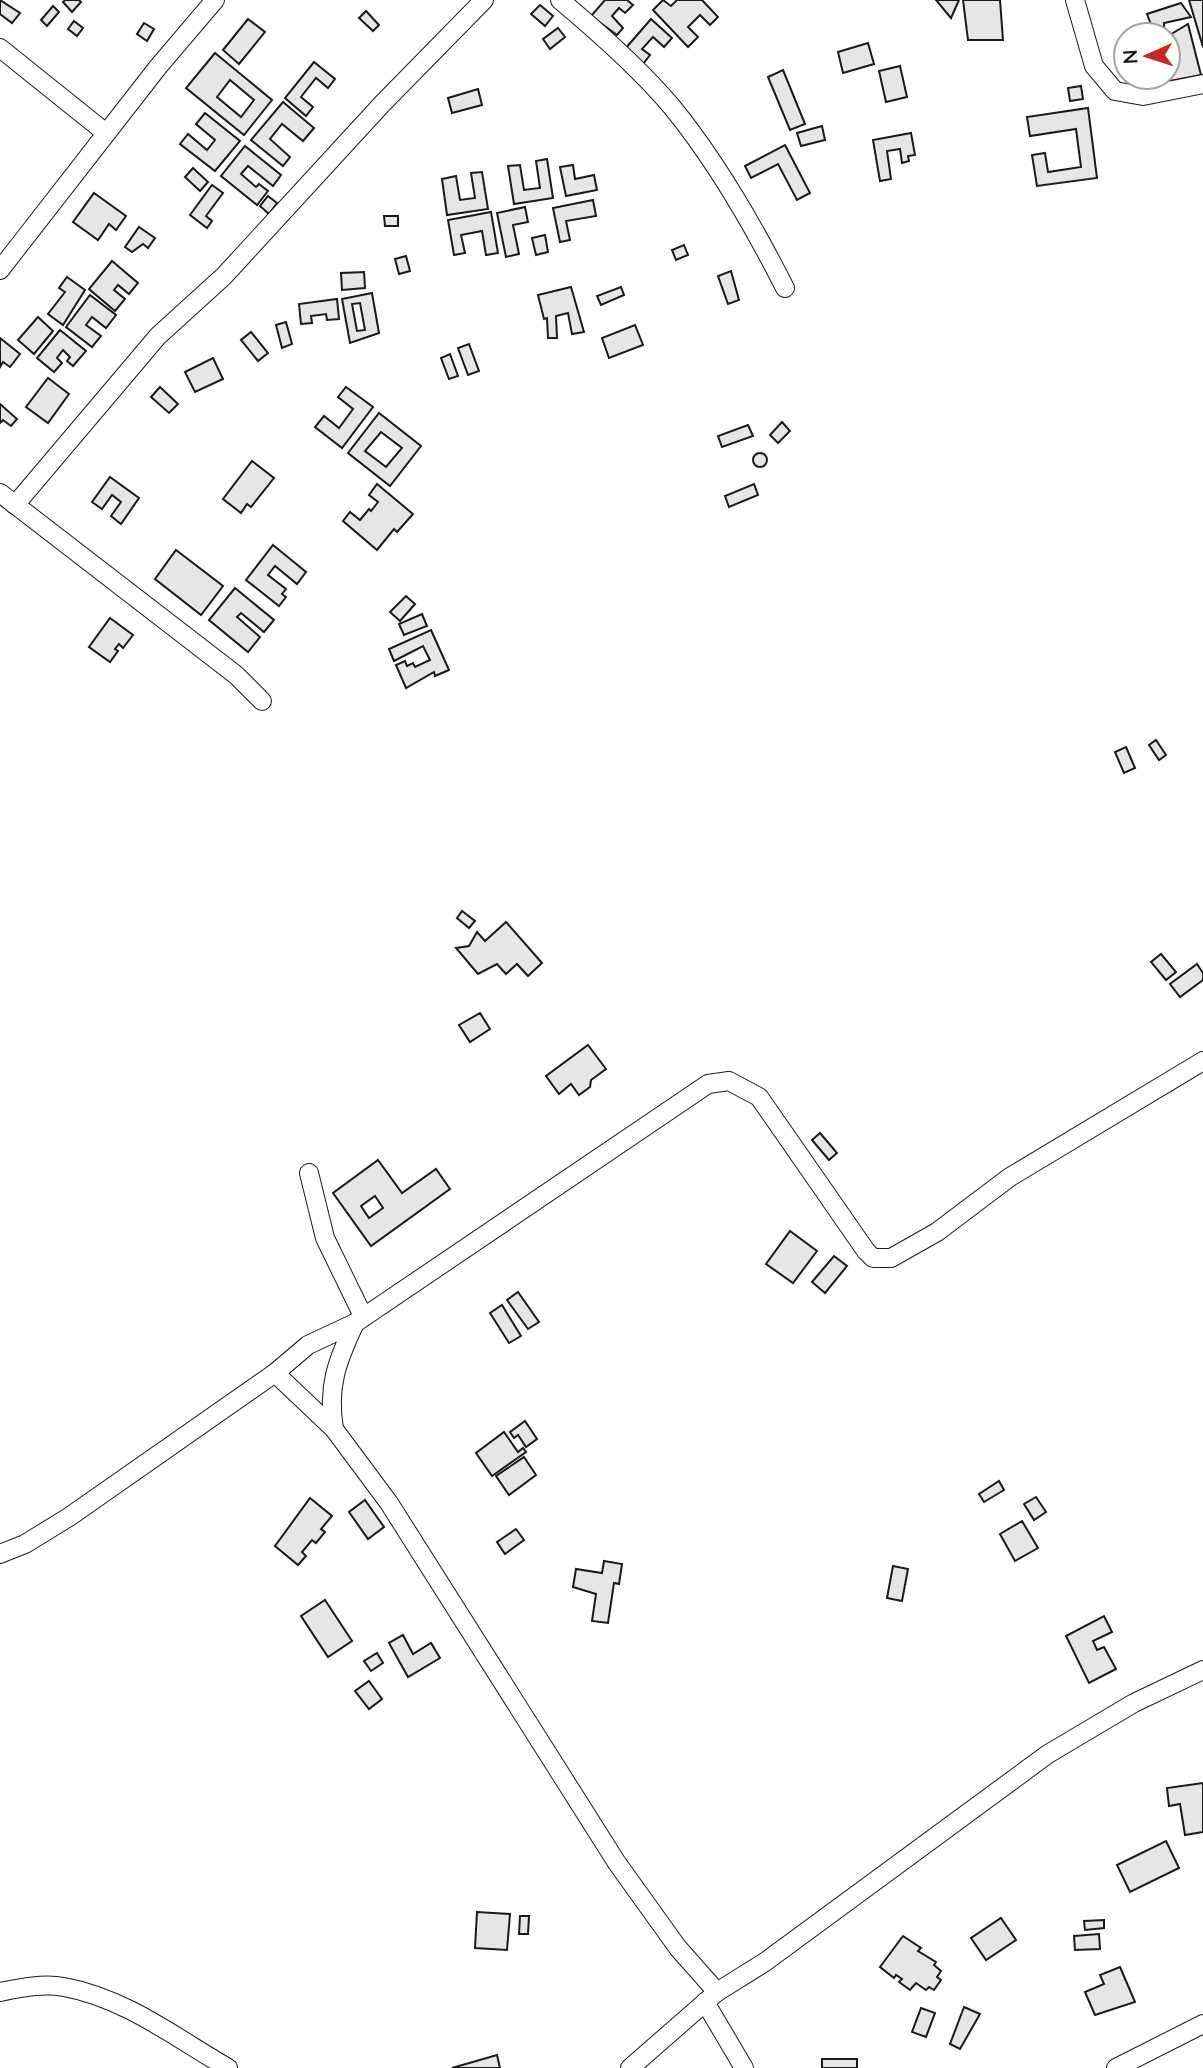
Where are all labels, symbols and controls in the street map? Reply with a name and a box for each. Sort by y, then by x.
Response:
north arrow [1112,21,1182,91]
text: N [1118,49,1141,65]

